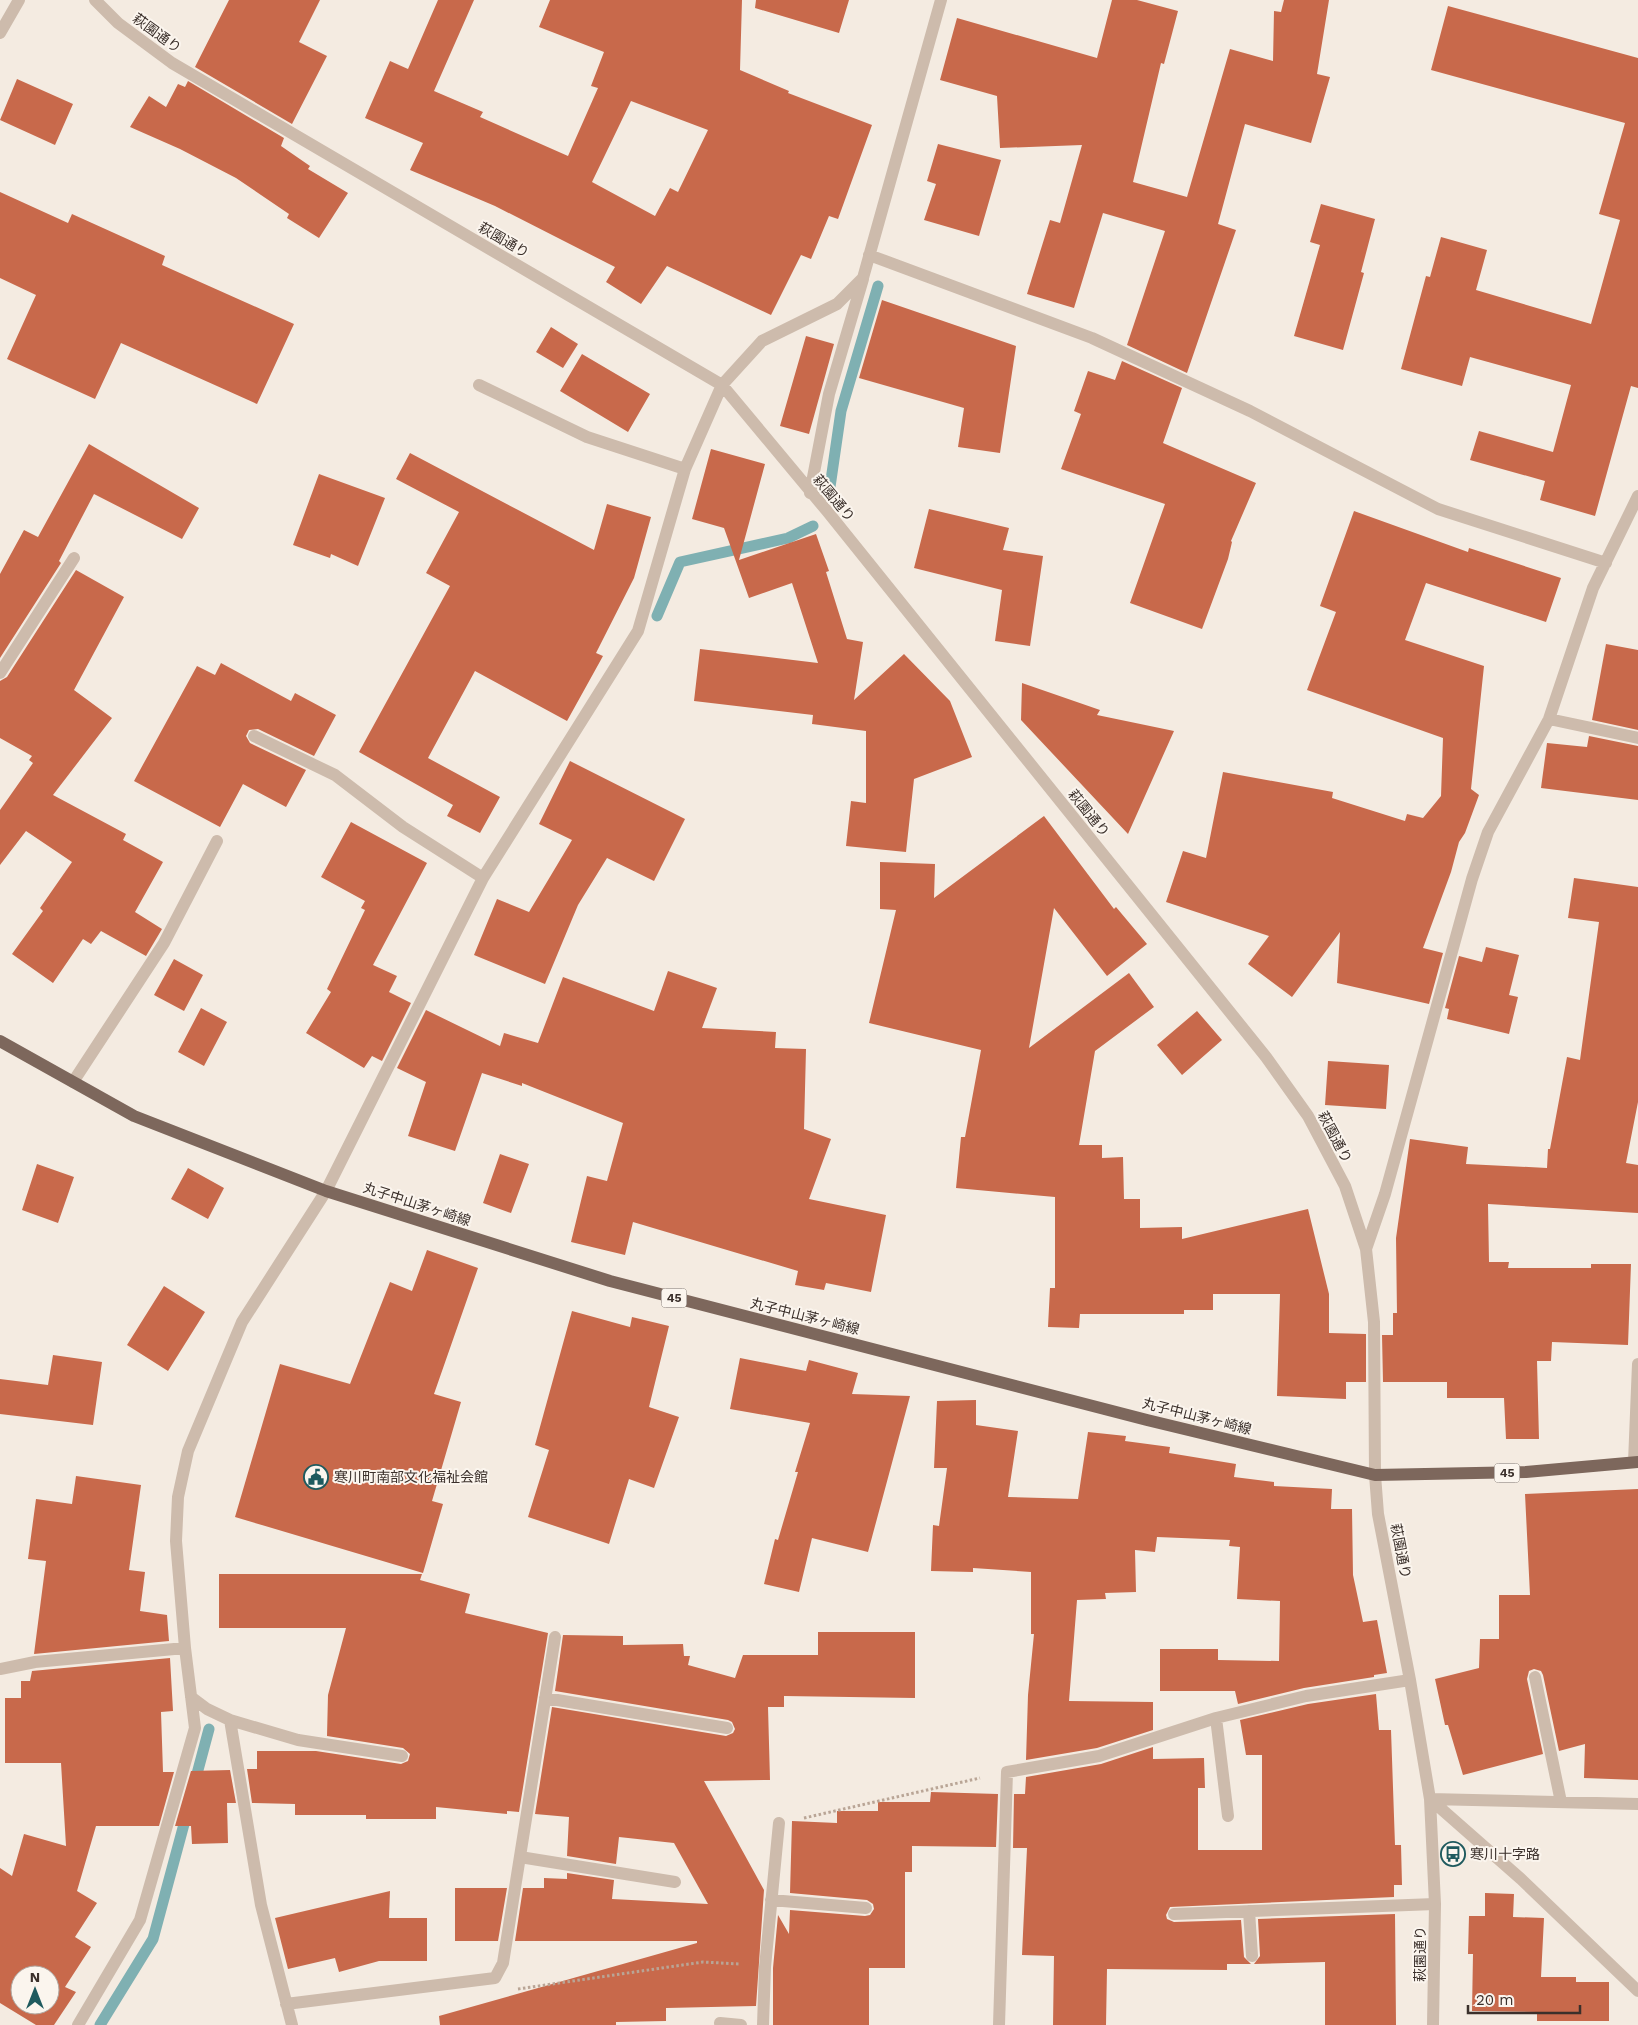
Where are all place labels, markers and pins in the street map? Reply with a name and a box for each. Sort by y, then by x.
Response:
public building icon: 寒川町南部文化福祉会館 [303,1464,329,1490]
place label: 寒川町南部文化福祉会館 [334,1469,488,1485]
bus stop icon: 寒川十字路 [1440,1841,1466,1867]
place label: 寒川十字路 [1470,1846,1540,1862]

